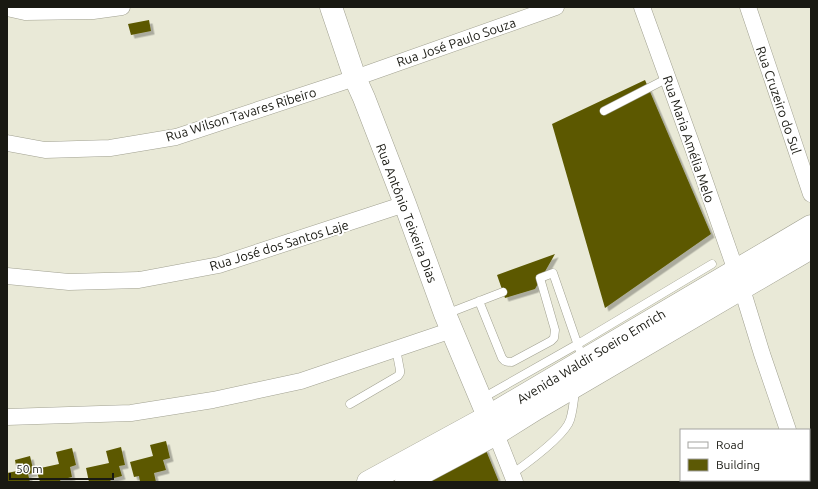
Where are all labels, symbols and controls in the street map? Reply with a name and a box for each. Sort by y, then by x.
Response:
street label: Rua José Paulo Souza [395,15,517,69]
street label: Rua Cruzeiro do Sul [754,44,804,156]
street label: Rua Maria Amélia Melo [661,74,717,204]
street label: Rua Wilson Tavares Ribeiro [164,84,318,144]
street label: Rua Antônio Teixeira Dias [374,141,440,285]
street label: Rua José dos Santos Laje [208,217,350,273]
street label: Avenida Waldir Soeiro Emrich [514,306,668,406]
legend [680,429,810,481]
text: Road [716,438,744,451]
scale bar [10,455,113,481]
text: Building [716,458,760,471]
text: 50 m [16,462,43,475]

